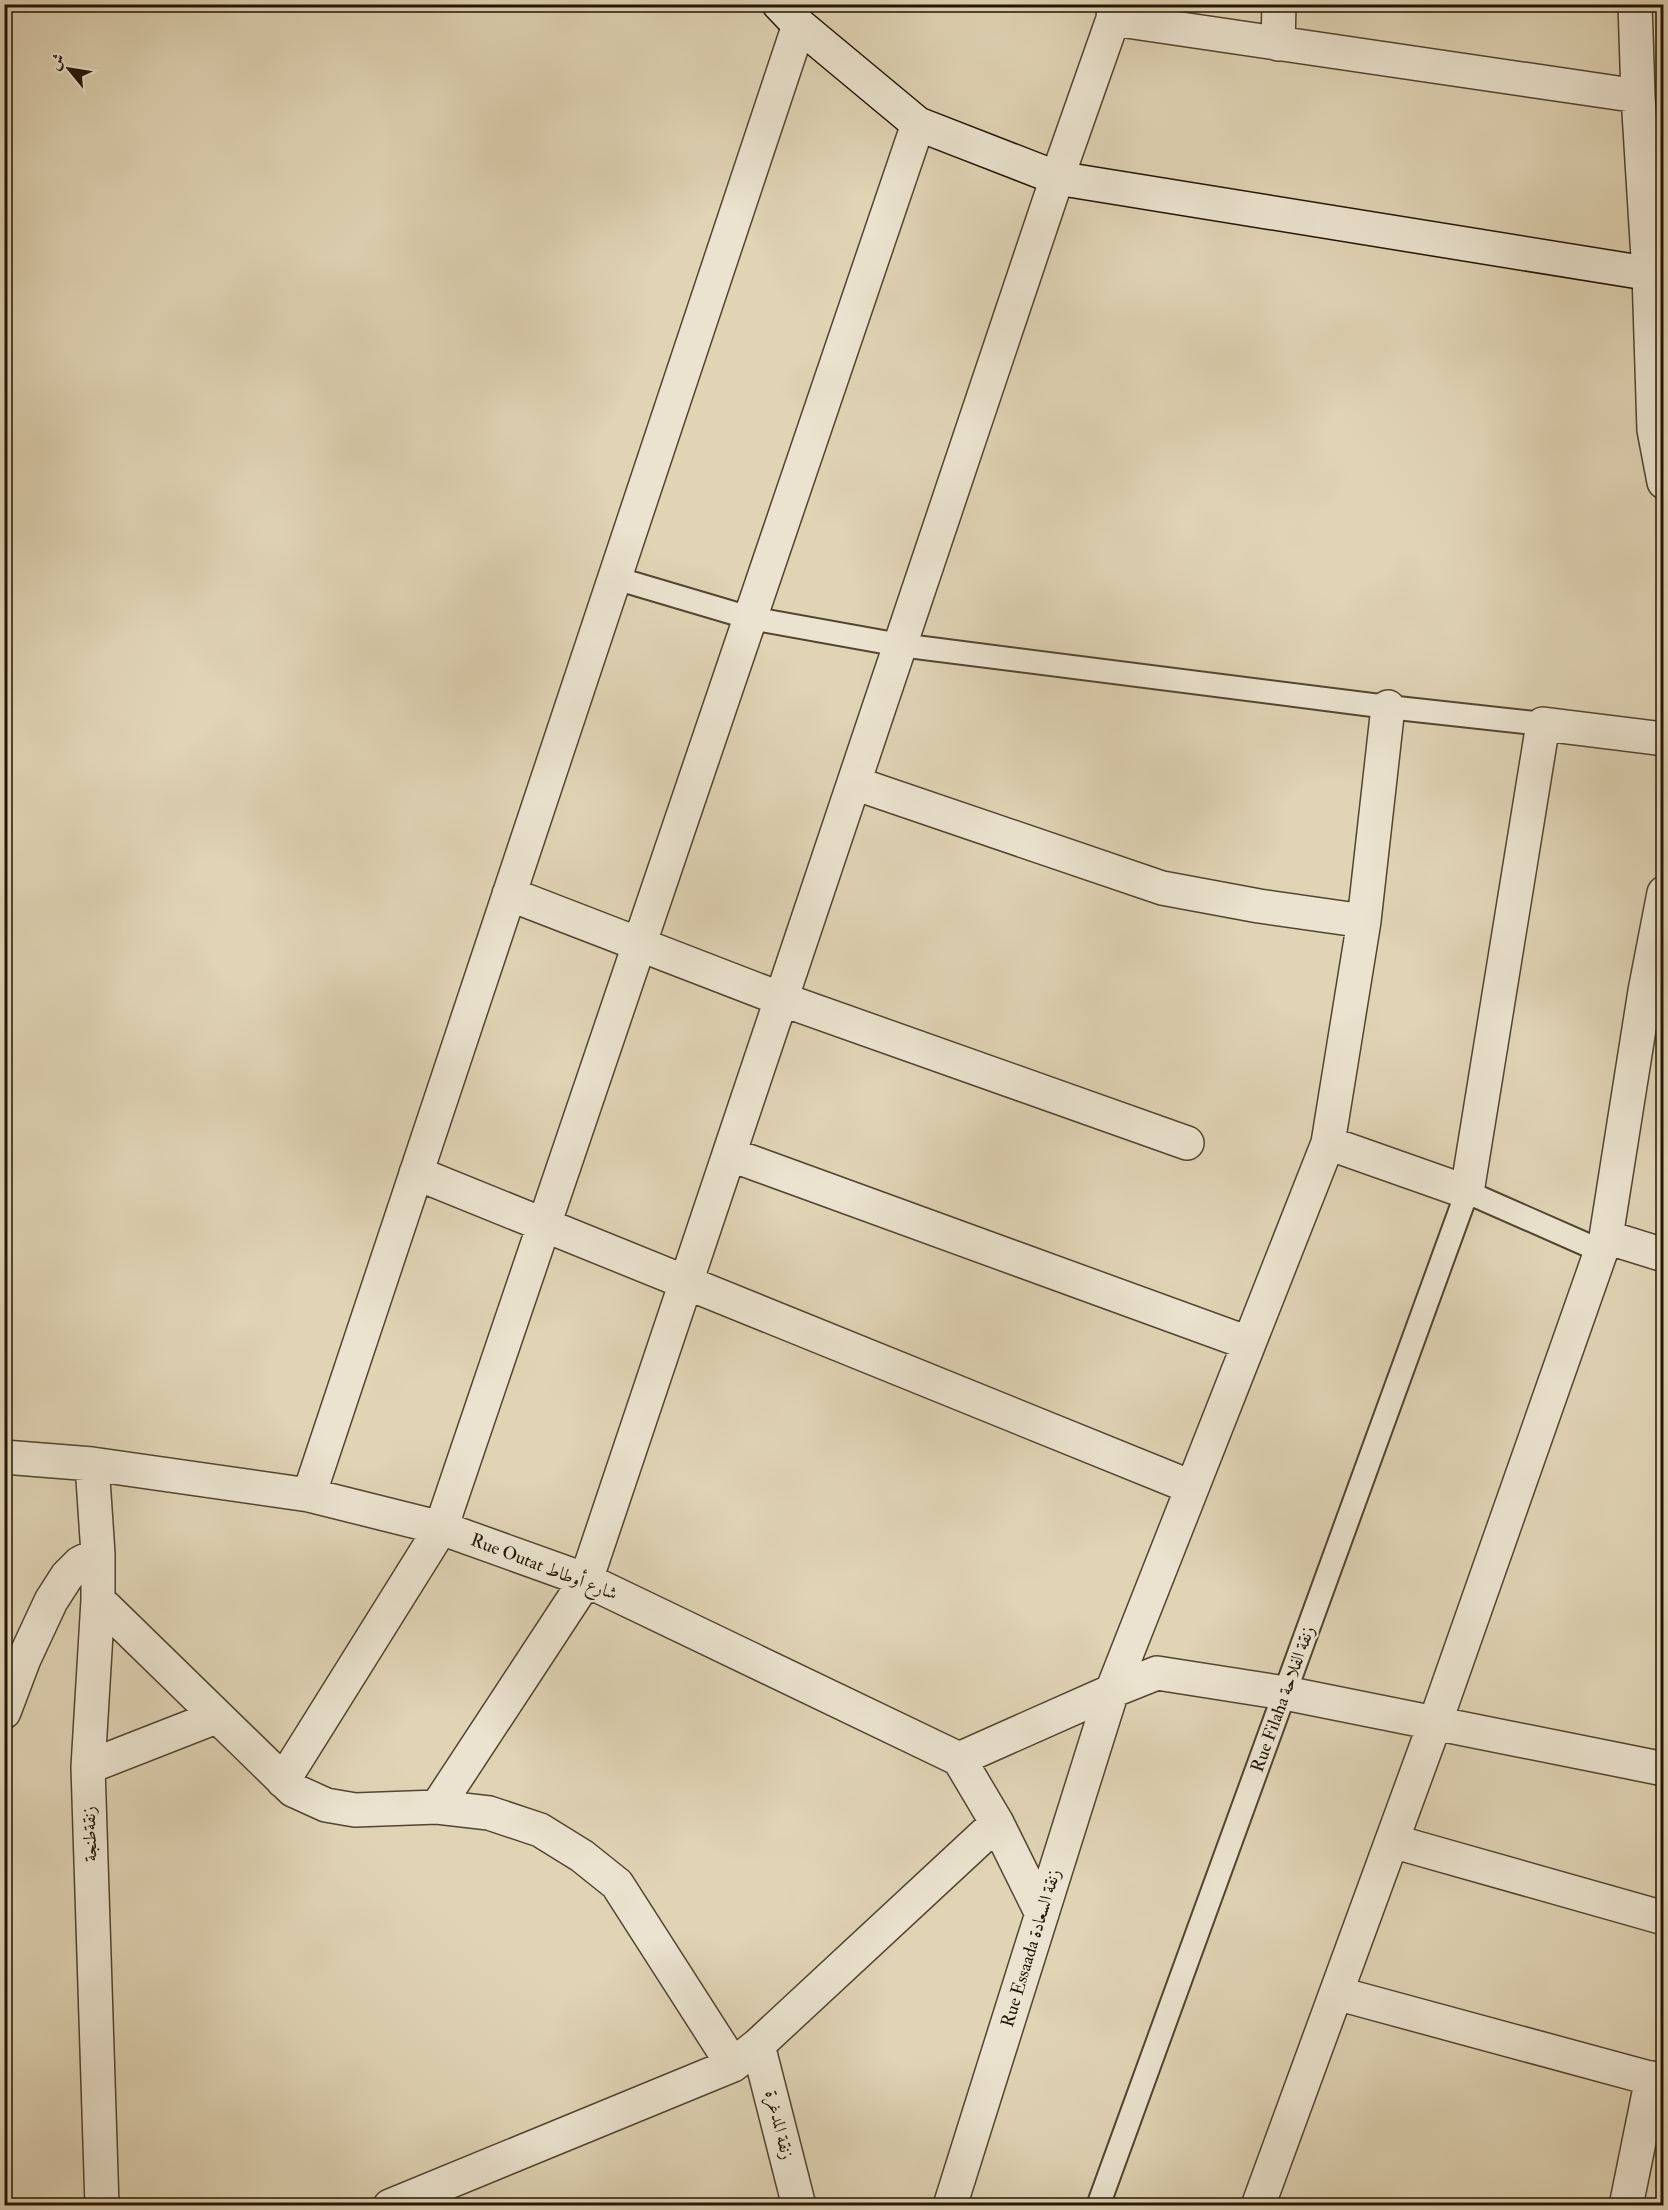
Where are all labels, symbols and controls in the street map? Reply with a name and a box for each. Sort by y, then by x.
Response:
north arrow [39,39,99,99]
text: ش [44,50,70,74]
street label: Rue Outat شارع أوطاط [466,1527,621,1608]
street label: Rue Filaha زنقة الفلاحة [1246,1623,1320,1775]
street label: زنقةطنجة [78,1806,102,1862]
street label: Rue Essaada زنقة السعادة [996,1866,1066,2030]
street label: زنقة المدغرة [758,2088,799,2162]

